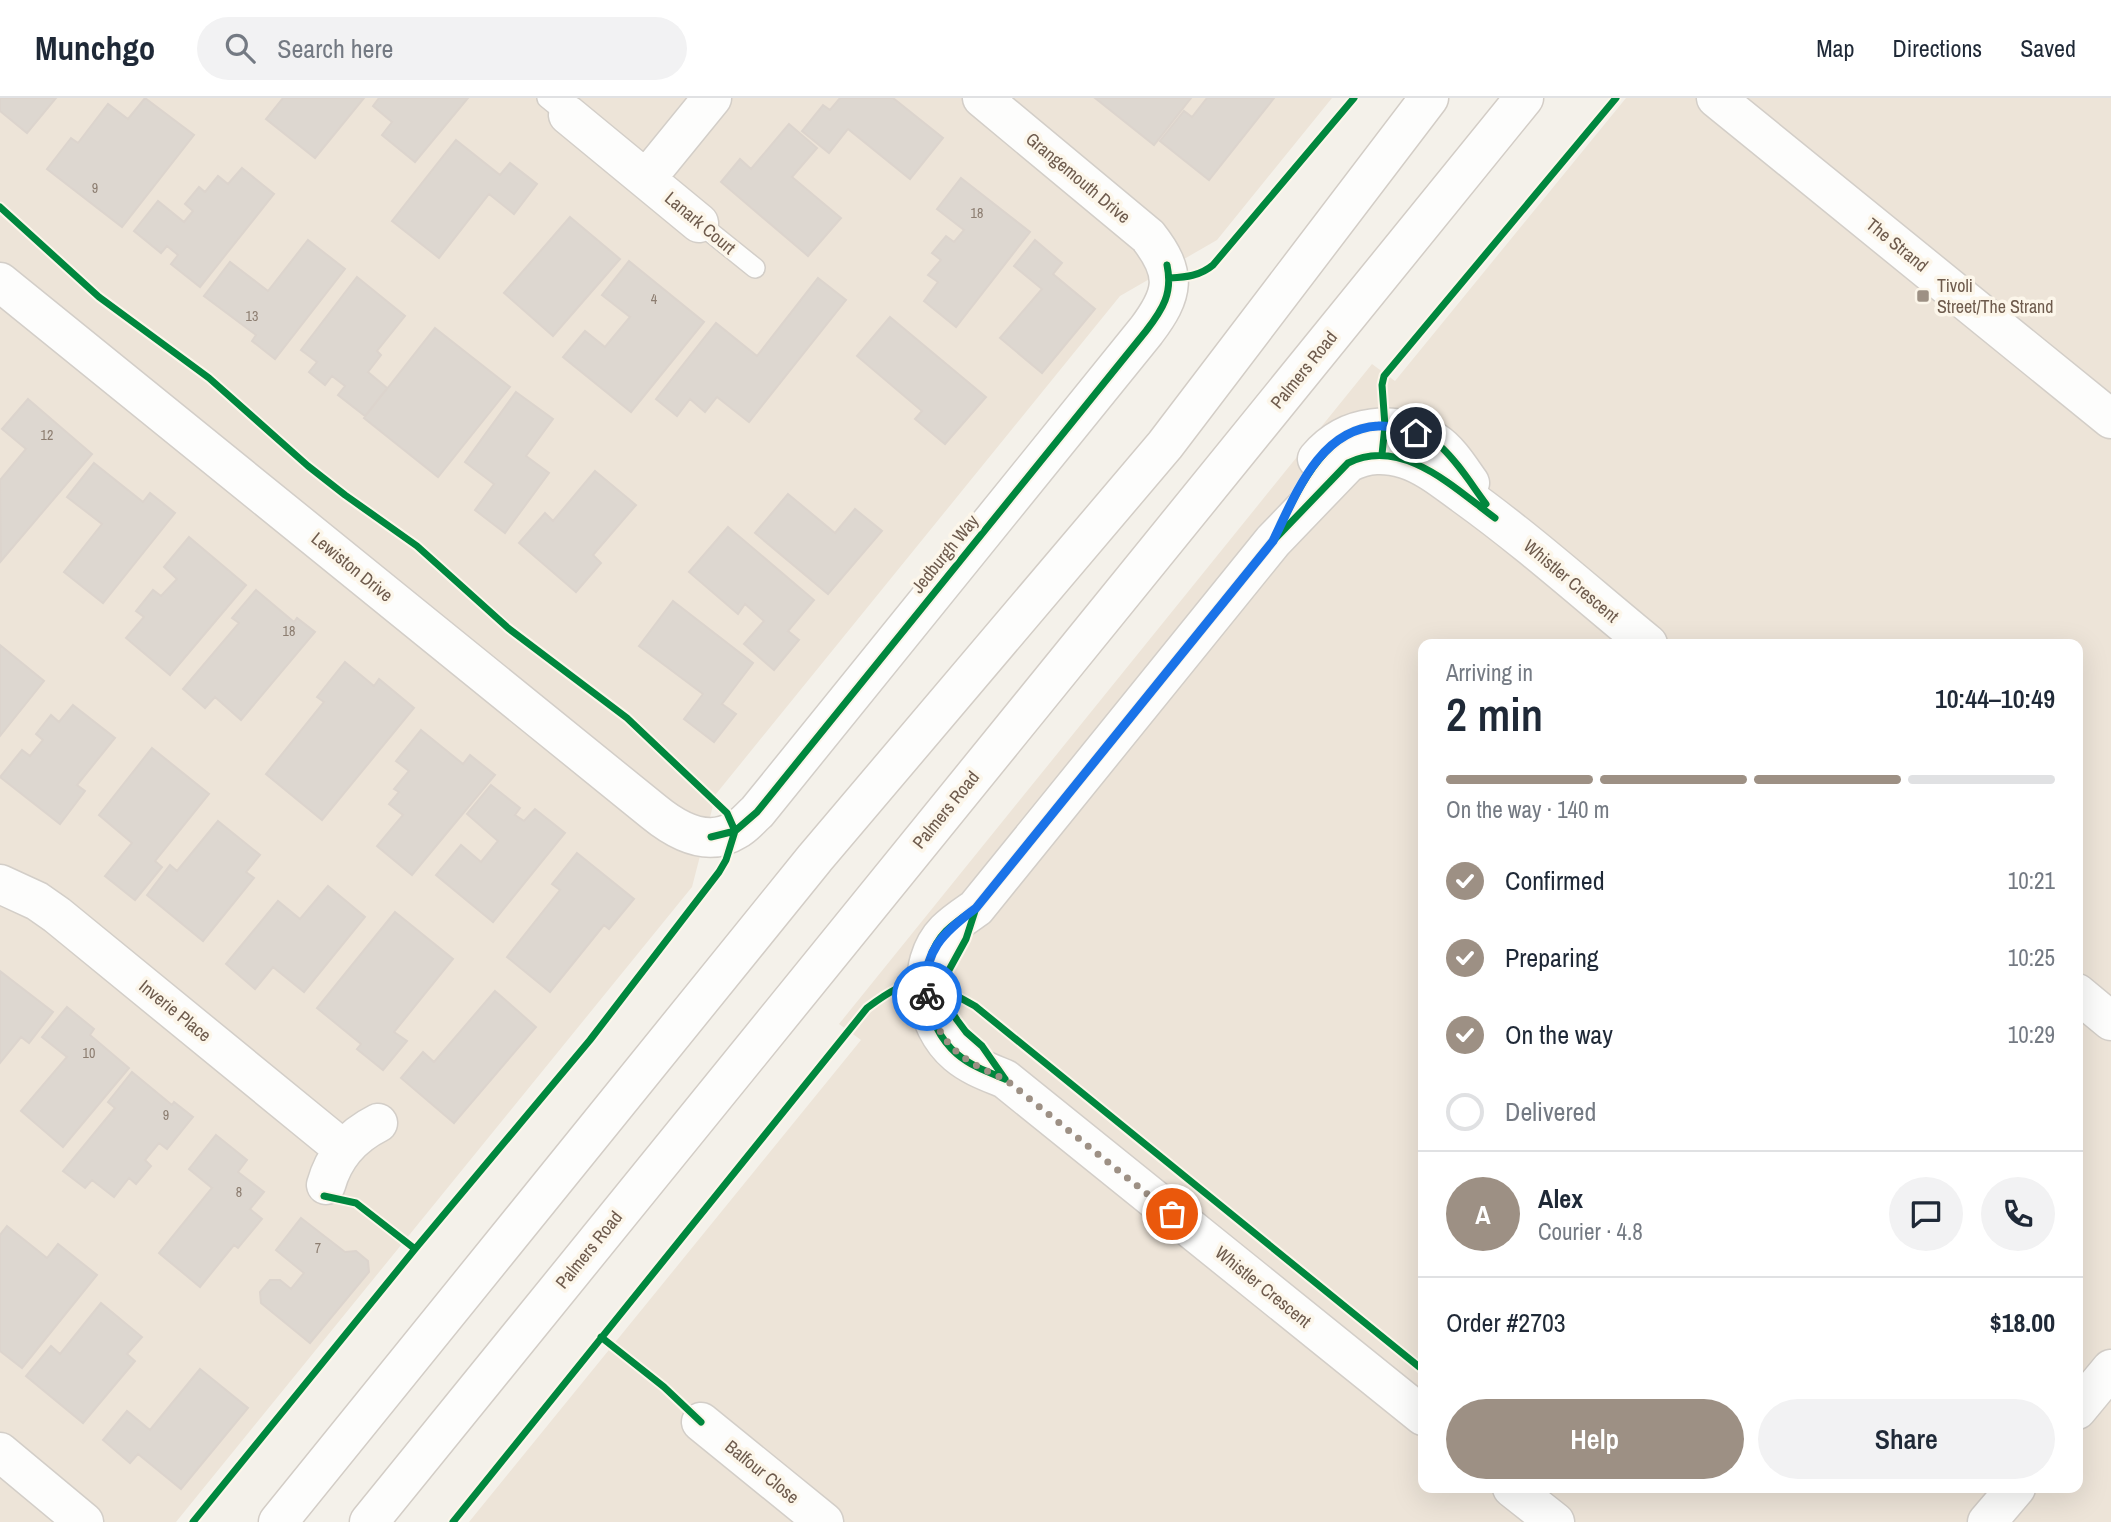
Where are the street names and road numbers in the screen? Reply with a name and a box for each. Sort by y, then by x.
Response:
street label: Grangemouth Drive [1021,126,1136,229]
street label: Lanark Court [660,186,741,260]
street label: The Strand [1861,212,1934,277]
street label: Palmers Road [1264,325,1343,414]
street label: Jedburgh Way [905,509,984,598]
street label: Lewiston Drive [306,526,398,607]
street label: Whistler Crescent [1518,533,1624,628]
street label: Palmers Road [906,765,985,854]
street label: Inverie Place [134,974,217,1047]
street label: Palmers Road [549,1205,628,1294]
street label: Whistler Crescent [1210,1240,1317,1333]
street label: Balfour Close [720,1434,805,1509]

